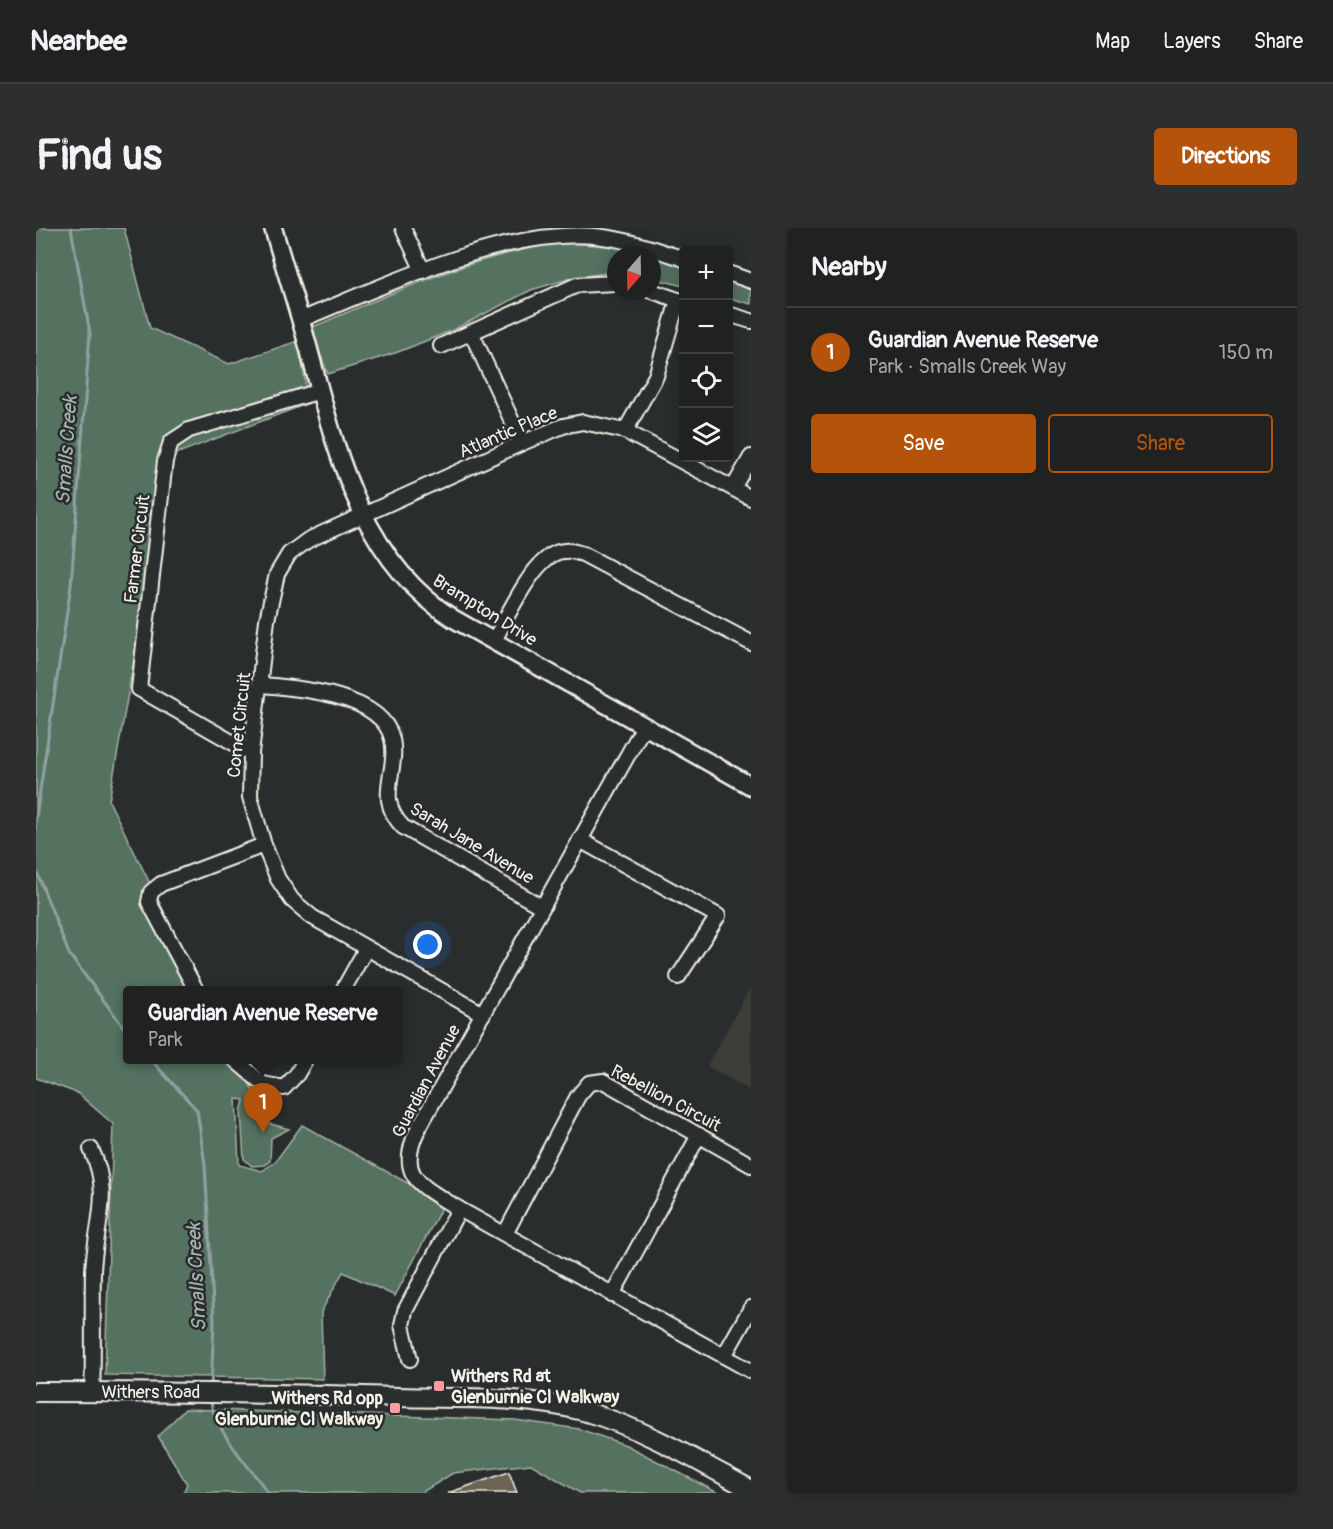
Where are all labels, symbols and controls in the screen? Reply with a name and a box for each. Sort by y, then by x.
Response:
text: Nearbee [30,24,127,59]
text: Map [1095,28,1130,55]
text: Layers [1163,28,1221,55]
text: Share [1254,28,1303,55]
button: Directions [1154,128,1297,185]
text: Find us [36,130,162,182]
north arrow [607,246,661,300]
map controls [679,246,733,462]
button: + [679,246,733,300]
text: Nearby [811,251,887,283]
button: − [679,300,733,354]
text: Guardian Avenue Reserve [868,326,1098,354]
text: 1 [827,340,834,365]
text: 150 m [1219,340,1273,365]
button: locate [679,354,733,408]
text: Park · Smalls Creek Way [868,354,1066,379]
water label: Smalls Creek [50,393,83,505]
street label: Atlantic Place [455,401,561,464]
button: layers [679,408,733,462]
button: Save [811,414,1036,473]
button: Share [1048,414,1273,473]
street label: Farmer Circuit [119,493,156,605]
street label: Brampton Drive [428,569,541,652]
street label: Comet Circuit [223,671,257,779]
street label: Sarah Jane Avenue [405,797,538,890]
your location [413,930,442,959]
popup [123,986,402,1064]
text: Guardian Avenue Reserve [147,999,378,1027]
street label: Guardian Avenue [387,1021,466,1142]
text: Park [147,1027,183,1052]
street label: Rebellion Circuit [607,1060,726,1138]
pin: 1 [244,1084,282,1133]
water label: Smalls Creek [181,1220,212,1332]
place label: Withers Rd at Glenburnie Cl Walkway [451,1365,620,1409]
marker: Withers Rd at Glenburnie Cl Walkway [432,1379,446,1393]
street label: Withers Road [102,1381,200,1404]
place label: Withers Rd opp Glenburnie Cl Walkway [215,1387,383,1431]
marker: Withers Rd opp Glenburnie Cl Walkway [388,1401,402,1415]

